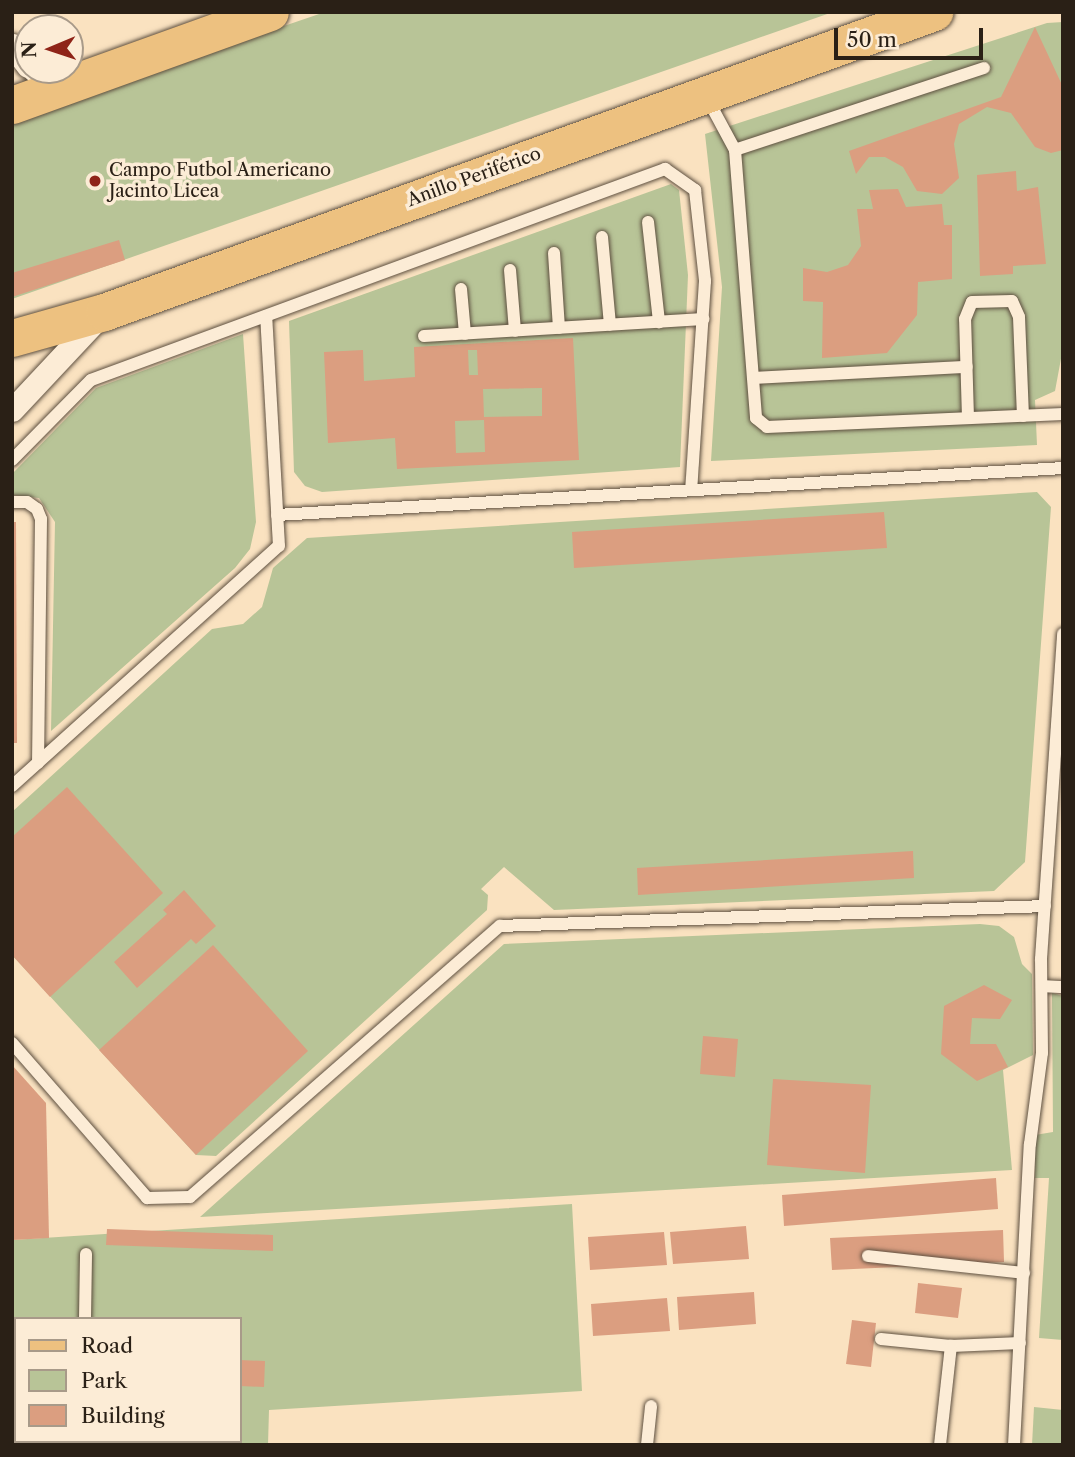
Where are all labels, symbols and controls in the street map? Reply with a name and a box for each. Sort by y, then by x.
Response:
north arrow [14,14,84,84]
scale bar [837,14,986,58]
text: 50 m [847,27,897,52]
text: N [18,41,41,58]
street label: Anillo Periférico [404,143,544,211]
place label: Campo Futbol Americano Jacinto Licea [109,160,332,202]
marker: Campo Futbol Americano Jacinto Licea [87,173,103,189]
legend [14,1317,242,1443]
text: Road [81,1333,133,1358]
text: Park [81,1368,127,1393]
text: Building [81,1403,165,1428]

